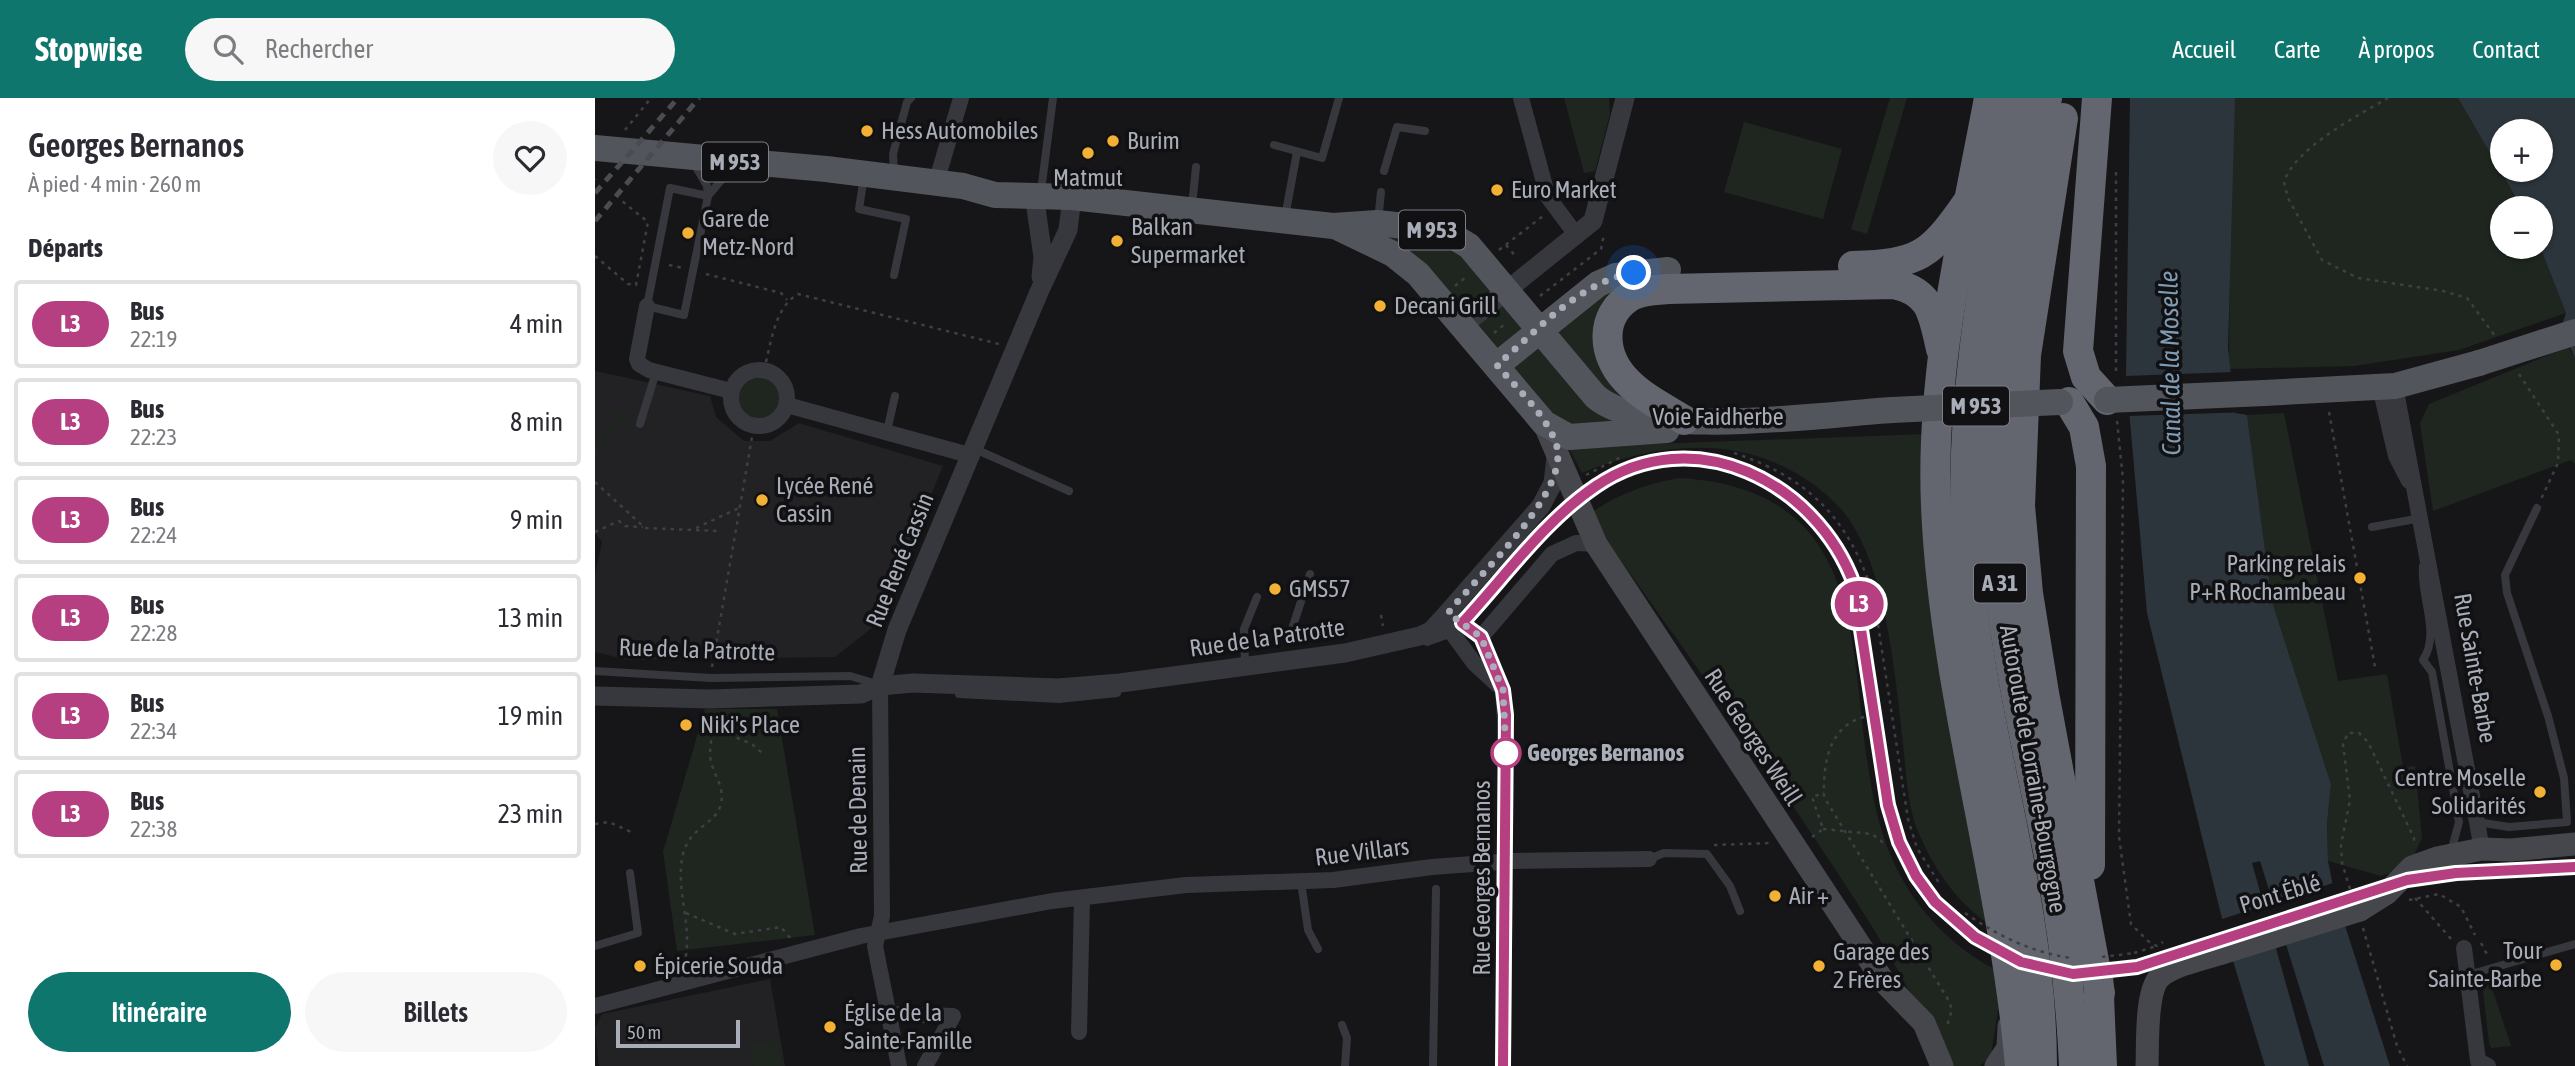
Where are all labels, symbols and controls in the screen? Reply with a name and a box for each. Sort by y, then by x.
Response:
search box [185,18,675,81]
text: Stopwise [35,30,143,68]
icon: search [209,30,247,68]
text: Rechercher [265,34,373,64]
text: Accueil [2172,36,2236,63]
text: Carte [2274,36,2320,63]
text: À propos [2358,36,2434,63]
text: Contact [2472,36,2540,63]
place label: Hess Automobiles [881,117,1038,144]
map controls [2490,119,2553,259]
button: + [2490,119,2553,182]
button: heart [493,121,567,195]
marker: Hess Automobiles [859,123,875,139]
text: Georges Bernanos [28,126,244,164]
place label: Burim [1127,127,1180,154]
marker: Burim [1105,133,1121,149]
road number: M 953 [702,142,768,181]
marker: Matmut [1080,145,1096,161]
place label: Matmut [1053,164,1123,191]
text: À pied · 4 min · 260 m [28,171,201,197]
place label: Euro Market [1511,176,1617,203]
marker: Euro Market [1489,182,1505,198]
button: − [2490,196,2553,259]
place label: Gare de Metz-Nord [702,205,794,260]
road number: M 953 [1399,211,1465,250]
place label: Balkan Supermarket [1131,213,1246,268]
marker: Gare de Metz-Nord [680,225,696,241]
text: Départs [28,233,103,263]
marker: Balkan Supermarket [1109,233,1125,249]
your location [1616,255,1651,290]
water label: Canal de la Moselle [2153,270,2187,456]
place label: Decani Grill [1394,292,1497,319]
text: Bus [130,296,164,326]
marker: Decani Grill [1372,298,1388,314]
text: 4 min [510,309,563,339]
text: L3 [60,310,81,337]
text: 22:19 [130,326,177,352]
road number: M 953 [1943,386,2009,426]
text: Bus [130,394,164,424]
street label: Voie Faidherbe [1652,403,1784,430]
text: 8 min [510,407,563,437]
text: L3 [60,408,81,435]
text: 22:23 [130,424,177,450]
place label: Lycée René Cassin [776,472,874,527]
street label: Rue René Cassin [860,489,939,631]
text: Bus [130,492,164,522]
marker: Lycée René Cassin [754,492,770,508]
text: 9 min [510,505,563,535]
text: L3 [60,506,81,533]
text: 22:24 [130,522,177,548]
place label: Parking relais P+R Rochambeau [2189,550,2346,605]
road number: A 31 [1974,564,2026,603]
marker: Parking relais P+R Rochambeau [2352,570,2368,586]
place label: GMS57 [1289,575,1350,602]
marker: GMS57 [1267,581,1283,597]
line badge: L3 [1827,581,1891,627]
text: Bus [130,590,164,620]
text: L3 [1849,590,1869,617]
street label: Rue Sainte-Barbe [2449,591,2502,745]
text: 13 min [498,603,563,633]
text: L3 [60,604,81,631]
street label: Rue de la Patrotte [1188,613,1346,662]
text: 22:28 [130,620,177,646]
street label: Autoroute de Lorraine-Bourgogne [1995,623,2072,915]
street label: Rue de la Patrotte [618,633,776,666]
street label: Rue Georges Weill [1699,663,1808,811]
text: Bus [130,688,164,718]
text: 19 min [498,701,563,731]
text: L3 [60,702,81,729]
place label: Niki's Place [700,711,800,738]
marker: Niki's Place [678,717,694,733]
text: 22:34 [130,718,177,744]
marker: Georges Bernanos [1491,738,1521,768]
place label: Georges Bernanos [1527,739,1685,766]
street label: Rue de Denain [843,746,872,874]
place label: Centre Moselle Solidarités [2394,764,2526,819]
street label: Rue Georges Bernanos [1468,781,1495,975]
marker: Centre Moselle Solidarités [2532,784,2548,800]
text: Bus [130,786,164,816]
text: 23 min [498,799,563,829]
text: L3 [60,800,81,827]
text: 22:38 [130,816,177,842]
street label: Rue Villars [1313,832,1410,871]
street label: Pont Éblé [2236,868,2324,919]
place label: Air + [1789,882,1829,909]
marker: Air + [1767,888,1783,904]
place label: Tour Sainte-Barbe [2428,937,2543,992]
place label: Garage des 2 Frères [1833,938,1929,993]
place label: Épicerie Souda [654,952,783,979]
marker: Tour Sainte-Barbe [2548,957,2564,973]
marker: Épicerie Souda [632,958,648,974]
marker: Garage des 2 Frères [1811,958,1827,974]
button: Itinéraire [28,972,291,1052]
button: Billets [305,972,567,1052]
place label: Église de la Sainte-Famille [844,999,973,1054]
scale bar [616,1017,740,1049]
marker: Église de la Sainte-Famille [822,1019,838,1035]
text: 50 m [627,1021,661,1043]

